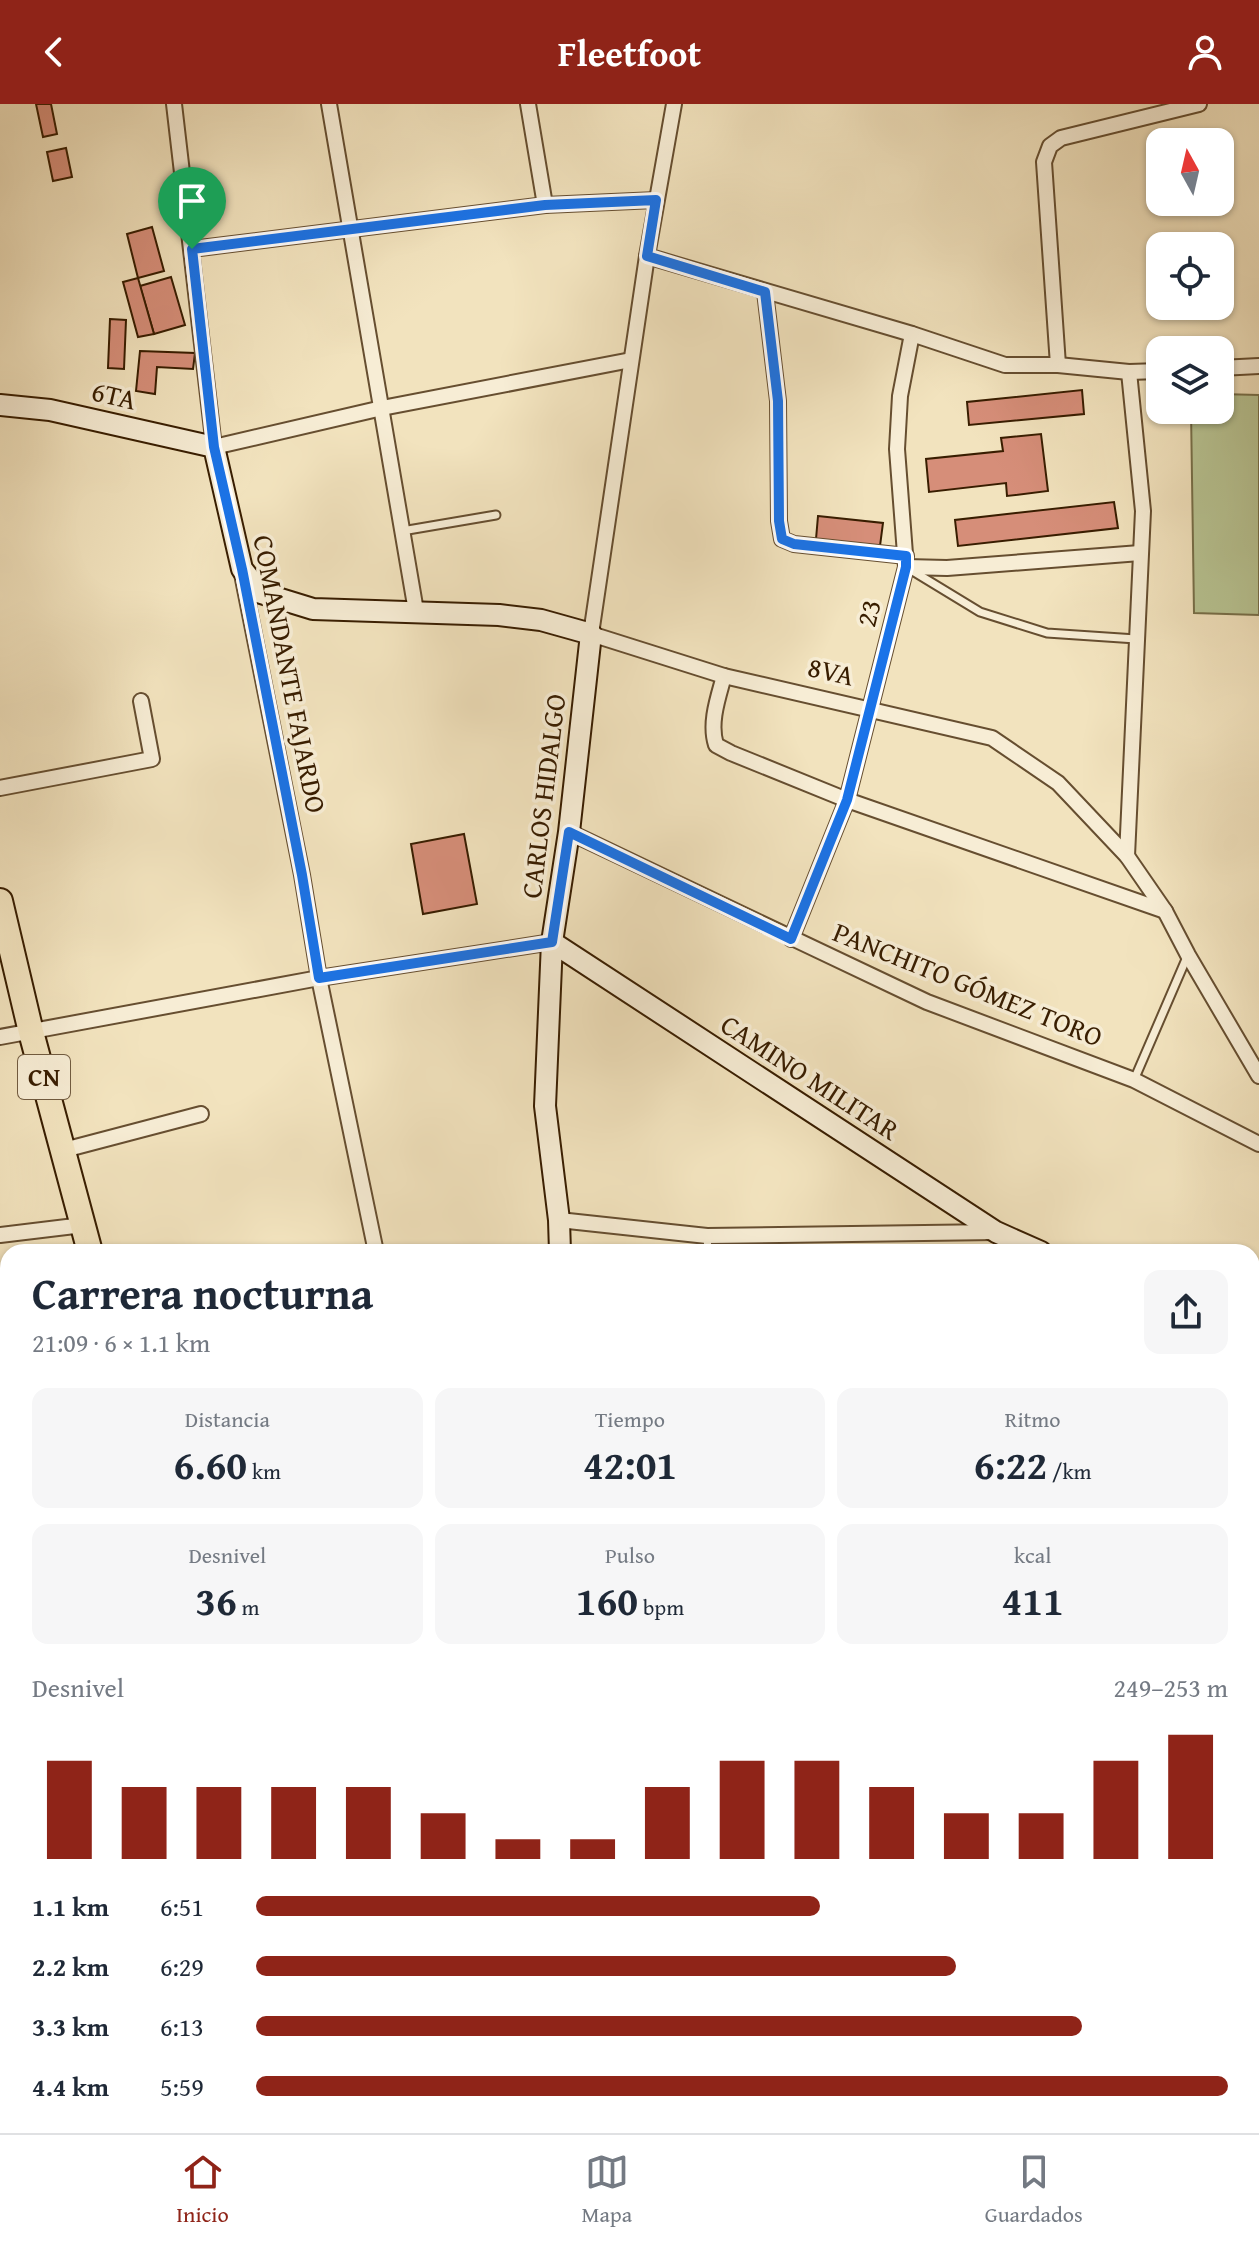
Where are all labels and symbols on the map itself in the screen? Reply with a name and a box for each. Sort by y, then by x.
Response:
north arrow [1146,128,1234,216]
pin [158,167,226,249]
street label: 6TA [88,370,140,419]
street label: COMANDANTE FAJARDO [243,531,338,816]
street label: 23 [844,595,891,631]
street label: 8VA [804,645,858,696]
street label: CARLOS HIDALGO [510,691,575,900]
street label: PANCHITO GÓMEZ TORO [827,911,1109,1056]
street label: CAMINO MILITAR [713,1003,908,1150]
road number: CN [18,1055,70,1099]

